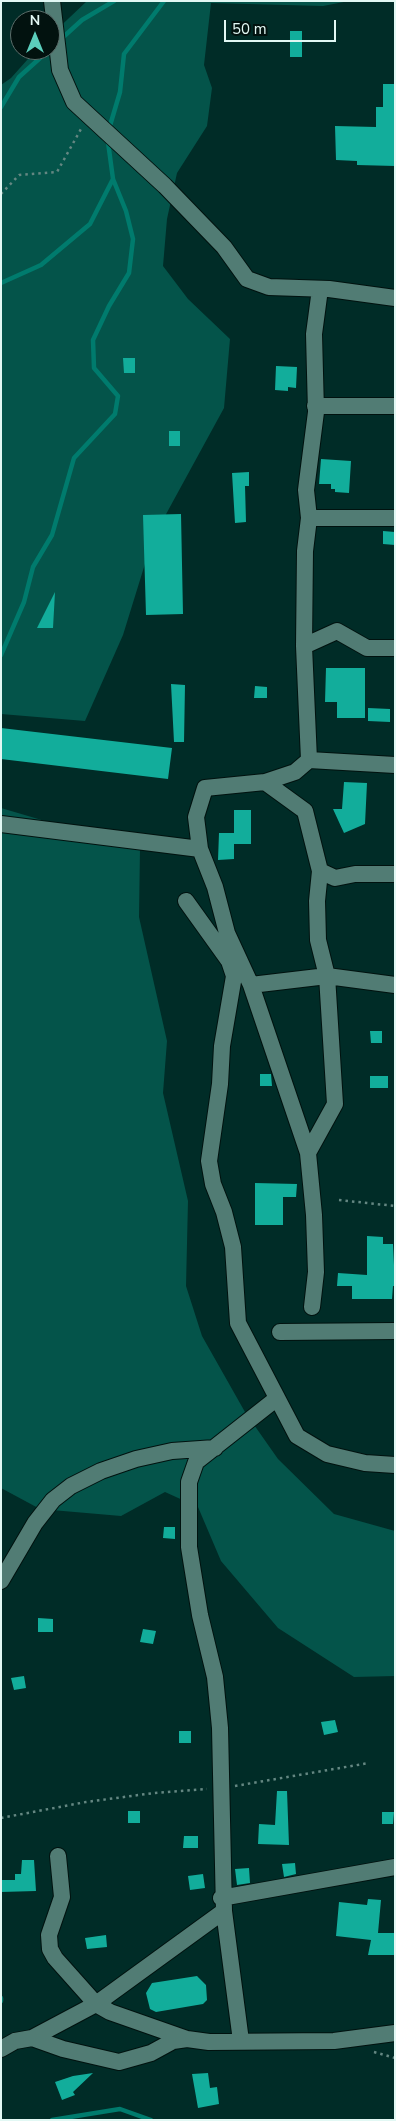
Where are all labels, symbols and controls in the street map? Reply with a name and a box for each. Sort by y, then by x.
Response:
north arrow [10,10,60,60]
scale bar [226,10,338,42]
text: N [30,11,40,30]
text: 50 m [232,19,267,39]

